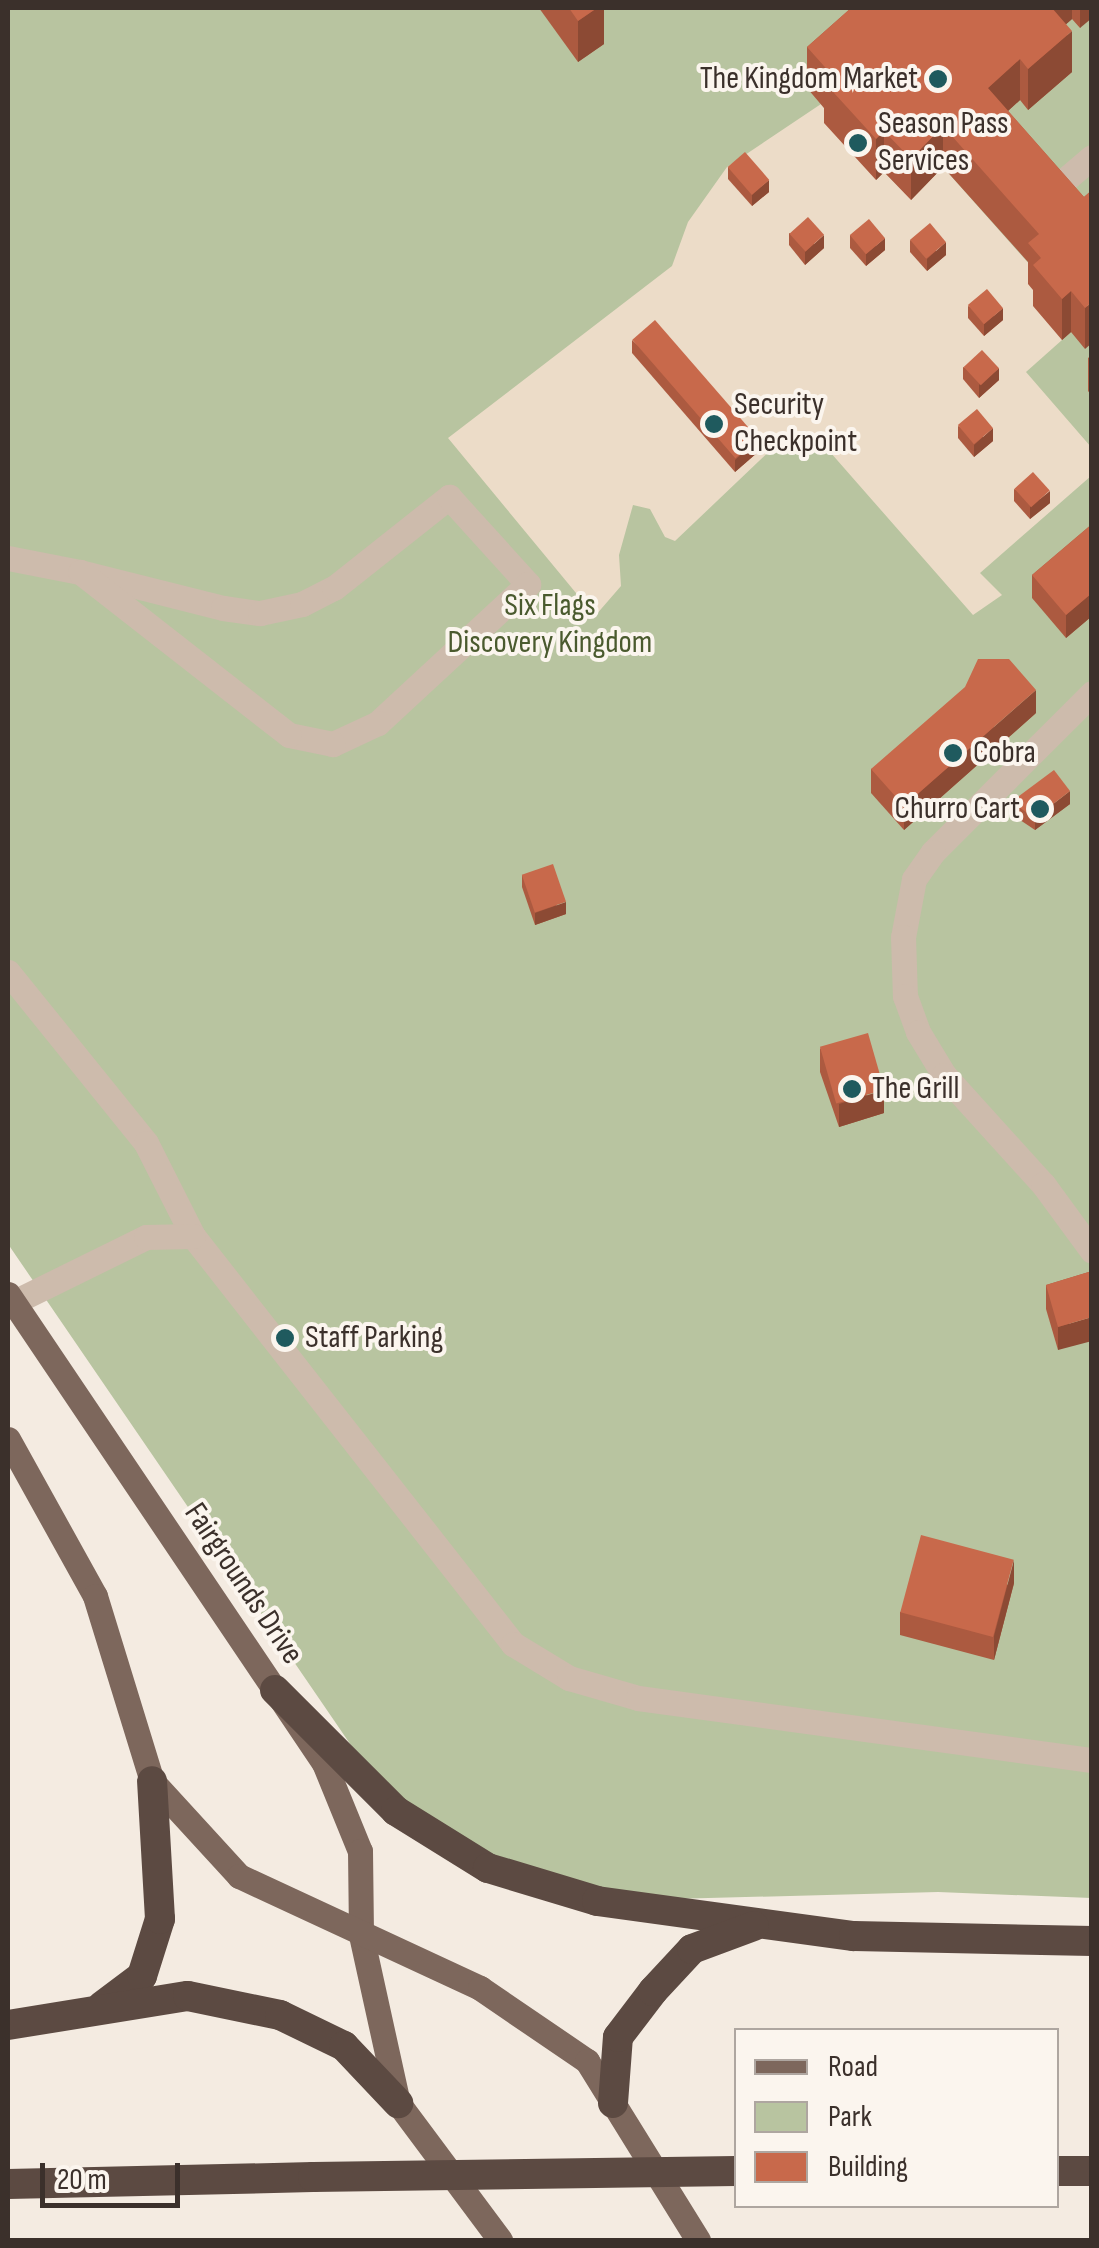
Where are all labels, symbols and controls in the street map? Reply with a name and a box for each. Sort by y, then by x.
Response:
place label: The Kingdom Market [700,60,918,98]
marker: The Kingdom Market [927,68,949,90]
place label: Season Pass Services [878,106,1008,181]
marker: Season Pass Services [847,132,869,154]
place label: Security Checkpoint [734,387,857,462]
marker: Security Checkpoint [703,413,725,435]
park label: Six Flags Discovery Kingdom [448,588,652,663]
place label: Cobra [973,734,1036,772]
marker: Cobra [942,742,964,764]
place label: Churro Cart [895,790,1020,828]
marker: Churro Cart [1029,798,1051,820]
place label: The Grill [872,1070,959,1108]
marker: The Grill [841,1078,863,1100]
place label: Staff Parking [305,1319,443,1357]
marker: Staff Parking [274,1327,296,1349]
street label: Fairgrounds Drive [175,1496,311,1672]
legend [734,2028,1059,2208]
text: Road [828,2049,878,2085]
text: Park [828,2099,872,2135]
scale bar [45,2143,185,2205]
text: Building [828,2149,908,2185]
text: 20 m [57,2162,107,2198]

